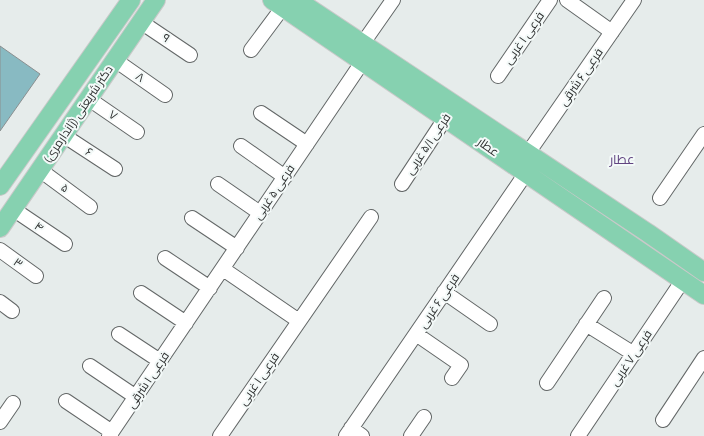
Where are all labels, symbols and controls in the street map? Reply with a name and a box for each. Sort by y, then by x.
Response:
street label: فرعی ۱ غربی [502,10,547,67]
street label: ۹ [160,31,172,45]
street label: فرعی ۶ شرقی [557,46,606,109]
street label: دکتر شریعتی (ژاندارمری) [41,63,116,165]
street label: ۸ [134,70,147,84]
street label: ۷ [106,108,120,122]
street label: فرعی ۵/۱ غربی [403,111,454,177]
street label: عطار [474,135,501,159]
street label: ۶ [83,145,95,159]
district label: عطار [609,154,634,167]
street label: فرعی ۵ غربی [251,162,298,222]
street label: ۵ [59,181,71,195]
street label: ۴ [32,220,46,234]
street label: ۳ [11,256,25,270]
street label: فرعی ۶ غربی [416,272,462,331]
street label: فرعی ۷ غربی [608,328,655,389]
street label: فرعی ۱ شرقی [125,350,172,411]
street label: فرعی ۱ غربی [237,351,282,408]

